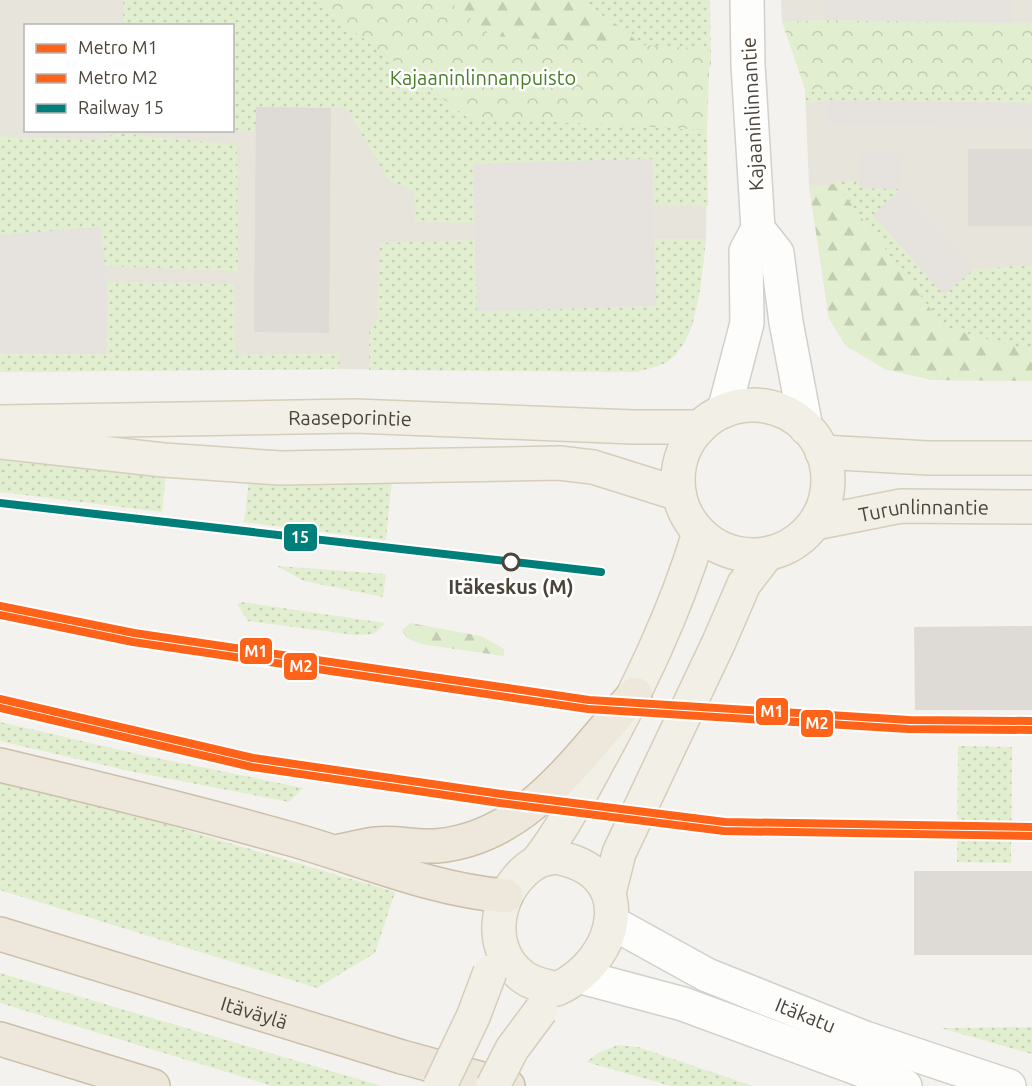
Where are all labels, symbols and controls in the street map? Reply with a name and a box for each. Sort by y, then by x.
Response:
legend [24,24,234,132]
text: Metro M1 [78,37,158,57]
street label: Kajaaninlinnantie [736,37,768,191]
park label: Kajaaninlinnanpuisto [390,66,576,89]
text: Metro M2 [78,67,158,87]
text: Railway 15 [78,97,164,117]
street label: Raaseporintie [288,404,412,430]
street label: Turunlinnantie [856,494,989,526]
line badge: 15 [283,523,318,552]
text: 15 [291,528,309,546]
marker: Itäkeskus (M) [502,553,520,571]
place label: Itäkeskus (M) [448,575,574,598]
line badge: M1 [239,637,273,665]
text: M1 [244,642,268,660]
line badge: M2 [283,652,318,681]
text: M2 [289,657,313,675]
line badge: M1 [755,697,789,726]
text: M1 [760,702,784,720]
line badge: M2 [800,709,834,738]
text: M2 [805,714,829,732]
street label: Itäväylä [218,991,290,1033]
street label: Itäkatu [772,992,839,1037]

